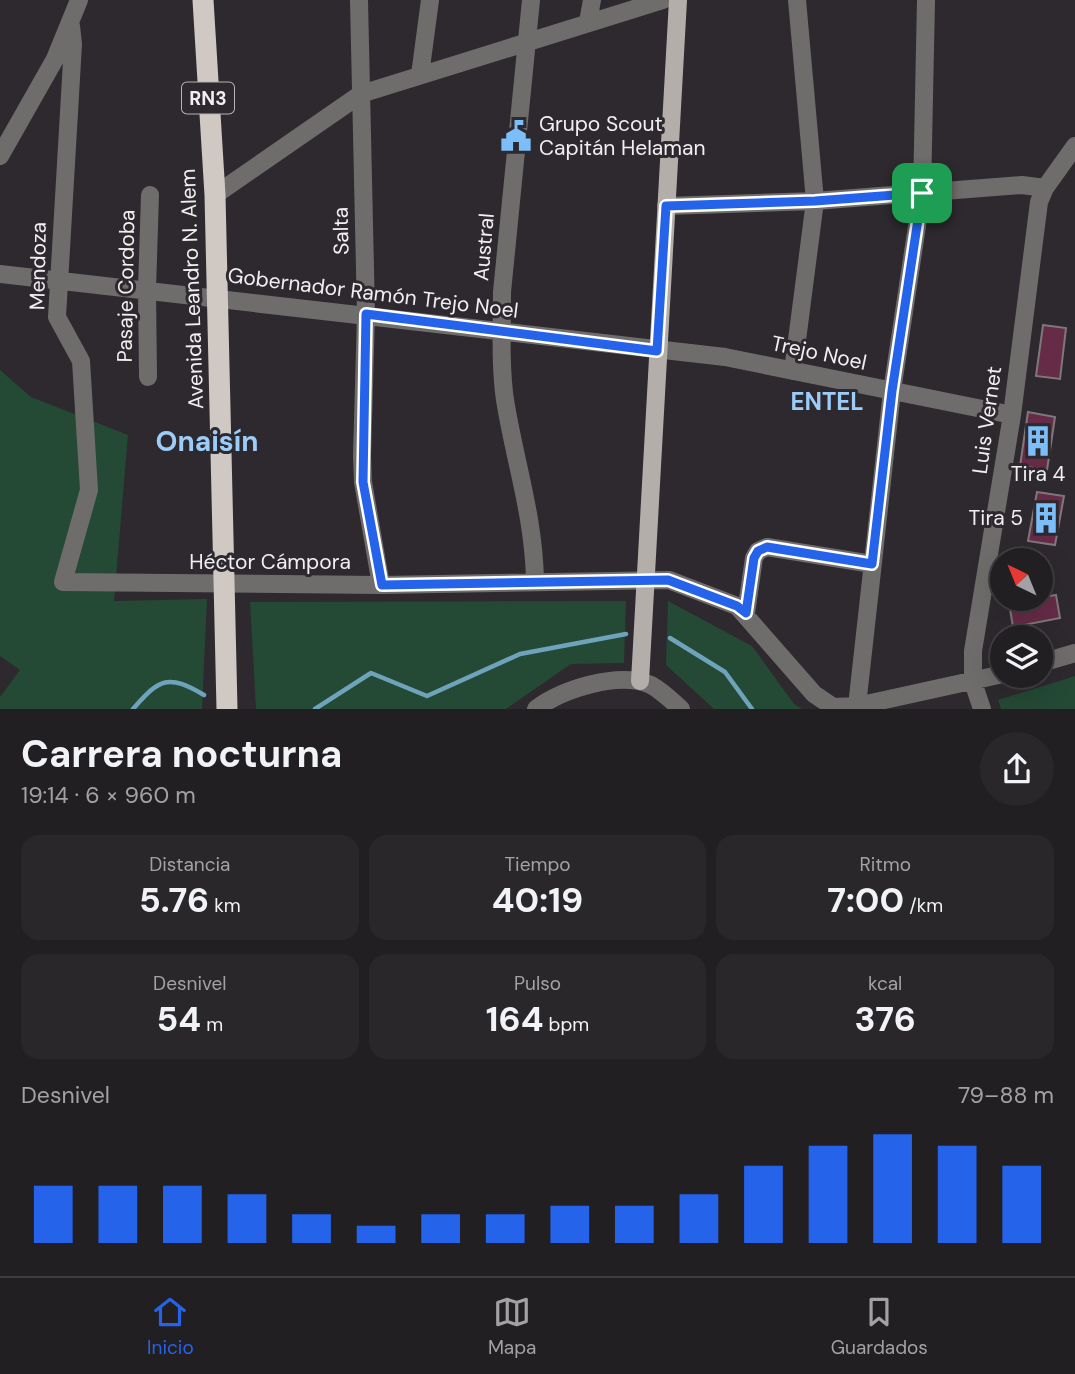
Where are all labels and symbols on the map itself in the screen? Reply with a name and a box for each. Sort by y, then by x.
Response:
road number: RN3 [182,82,234,114]
place label: Grupo Scout Capitán Helaman [539,110,706,162]
public building icon: Grupo Scout Capitán Helaman [499,119,533,153]
pin [892,163,952,223]
street label: Avenida Leandro N. Alem [174,168,210,410]
street label: Salta [327,207,355,255]
street label: Pasaje Cordoba [111,209,141,363]
street label: Austral [467,212,501,282]
street label: Mendoza [23,222,53,310]
street label: Gobernador Ramón Trejo Noel [226,261,520,325]
street label: Trejo Noel [769,329,869,377]
street label: Luis Vernet [966,364,1008,476]
district label: ENTEL [790,386,864,417]
district label: Onaisín [156,423,258,460]
building icon: Tira 4 [1021,424,1055,458]
place label: Tira 4 [1011,460,1065,488]
building icon: Tira 5 [1029,501,1063,535]
place label: Tira 5 [969,504,1023,532]
street label: Héctor Cámpora [189,548,351,576]
north arrow [990,548,1054,611]

